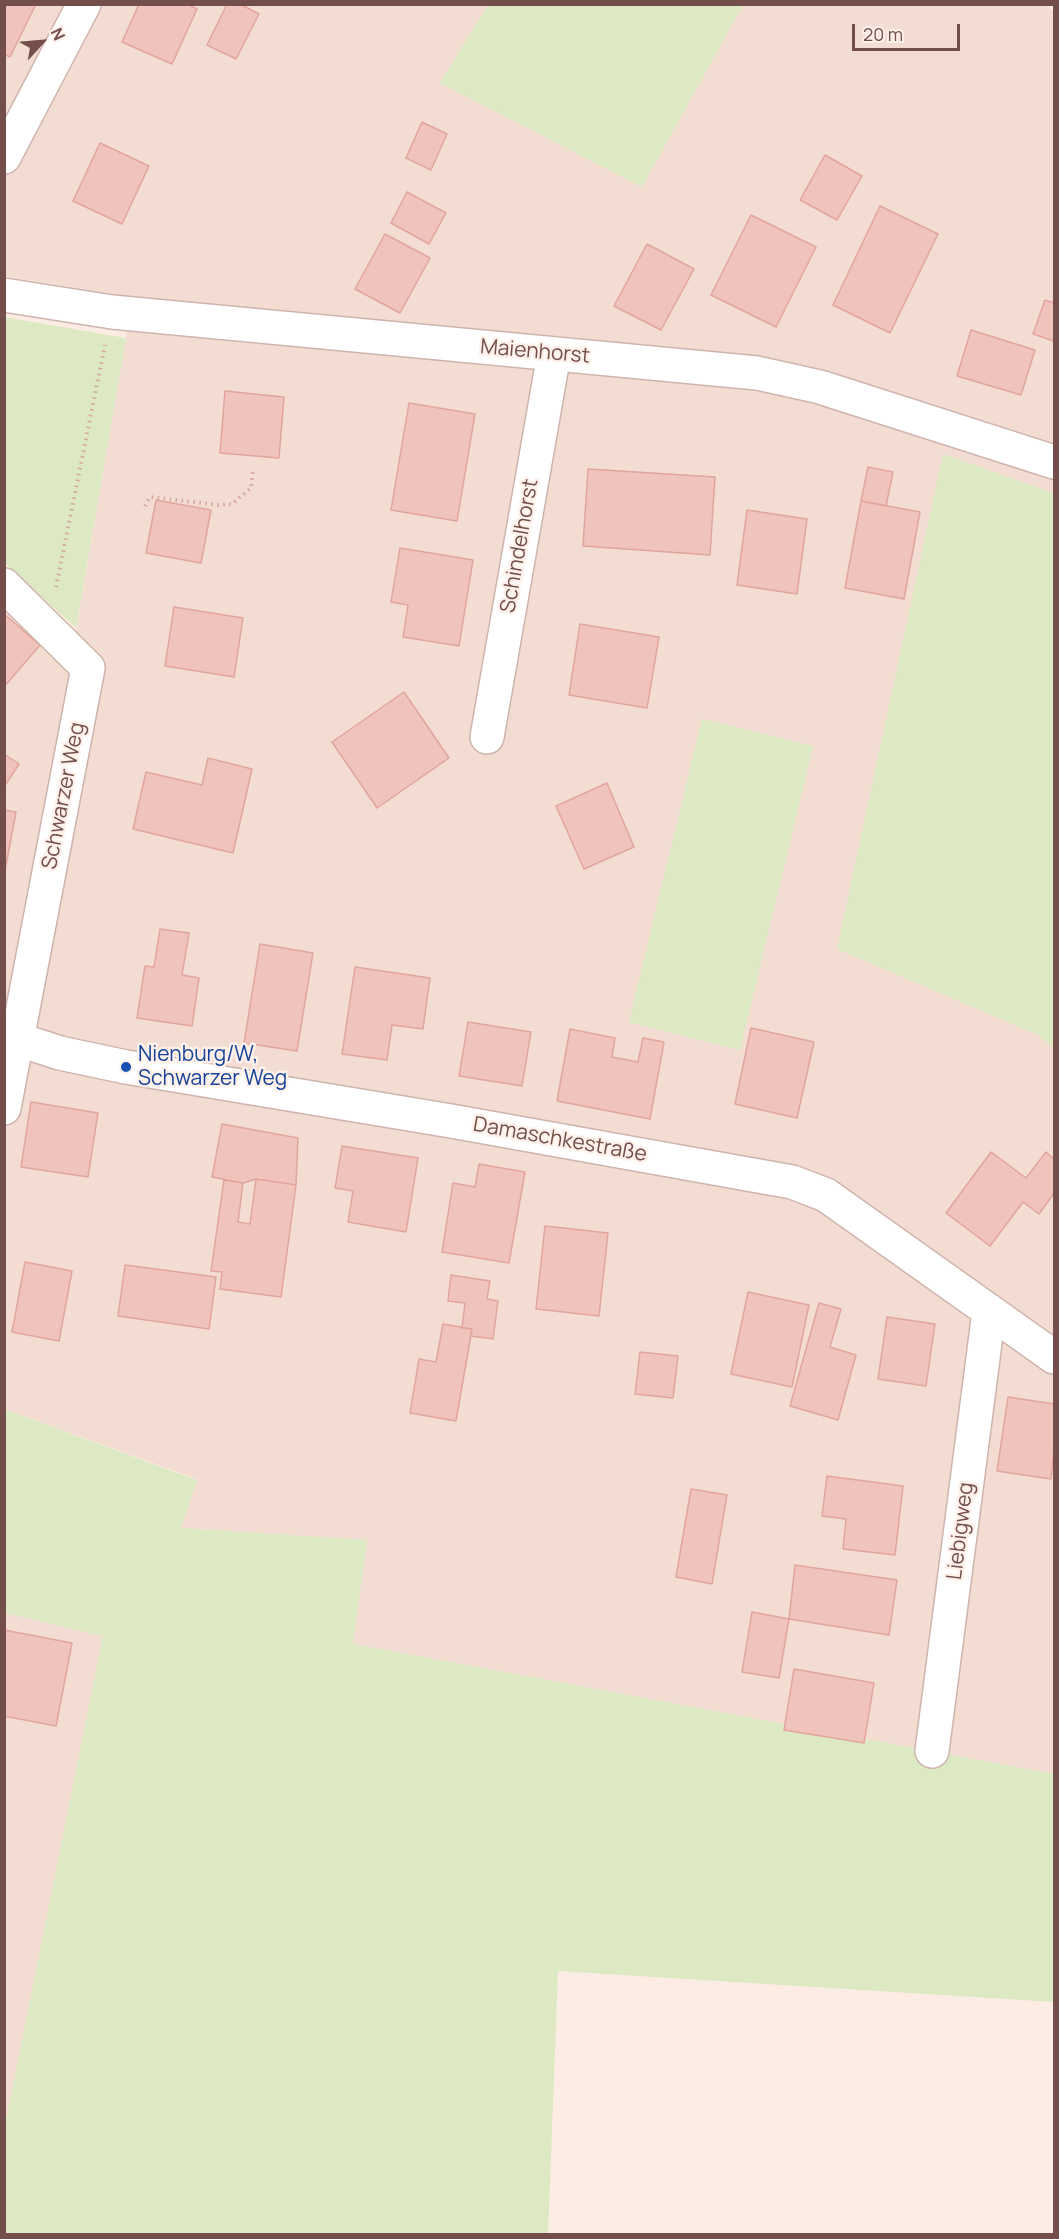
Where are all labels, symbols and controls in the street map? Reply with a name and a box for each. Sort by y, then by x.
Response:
north arrow [12,12,72,72]
scale bar [855,12,963,50]
text: 20 m [863,22,903,46]
text: N [46,24,71,44]
street label: Maienhorst [479,335,591,369]
street label: Schindelhorst [496,477,544,615]
street label: Schwarzer Weg [37,720,91,872]
place label: Nienburg/W, Schwarzer Weg [138,1042,287,1092]
marker: Nienburg/W, Schwarzer Weg [119,1060,133,1074]
street label: Damaschkestraße [471,1112,649,1168]
street label: Liebigweg [943,1481,979,1581]

